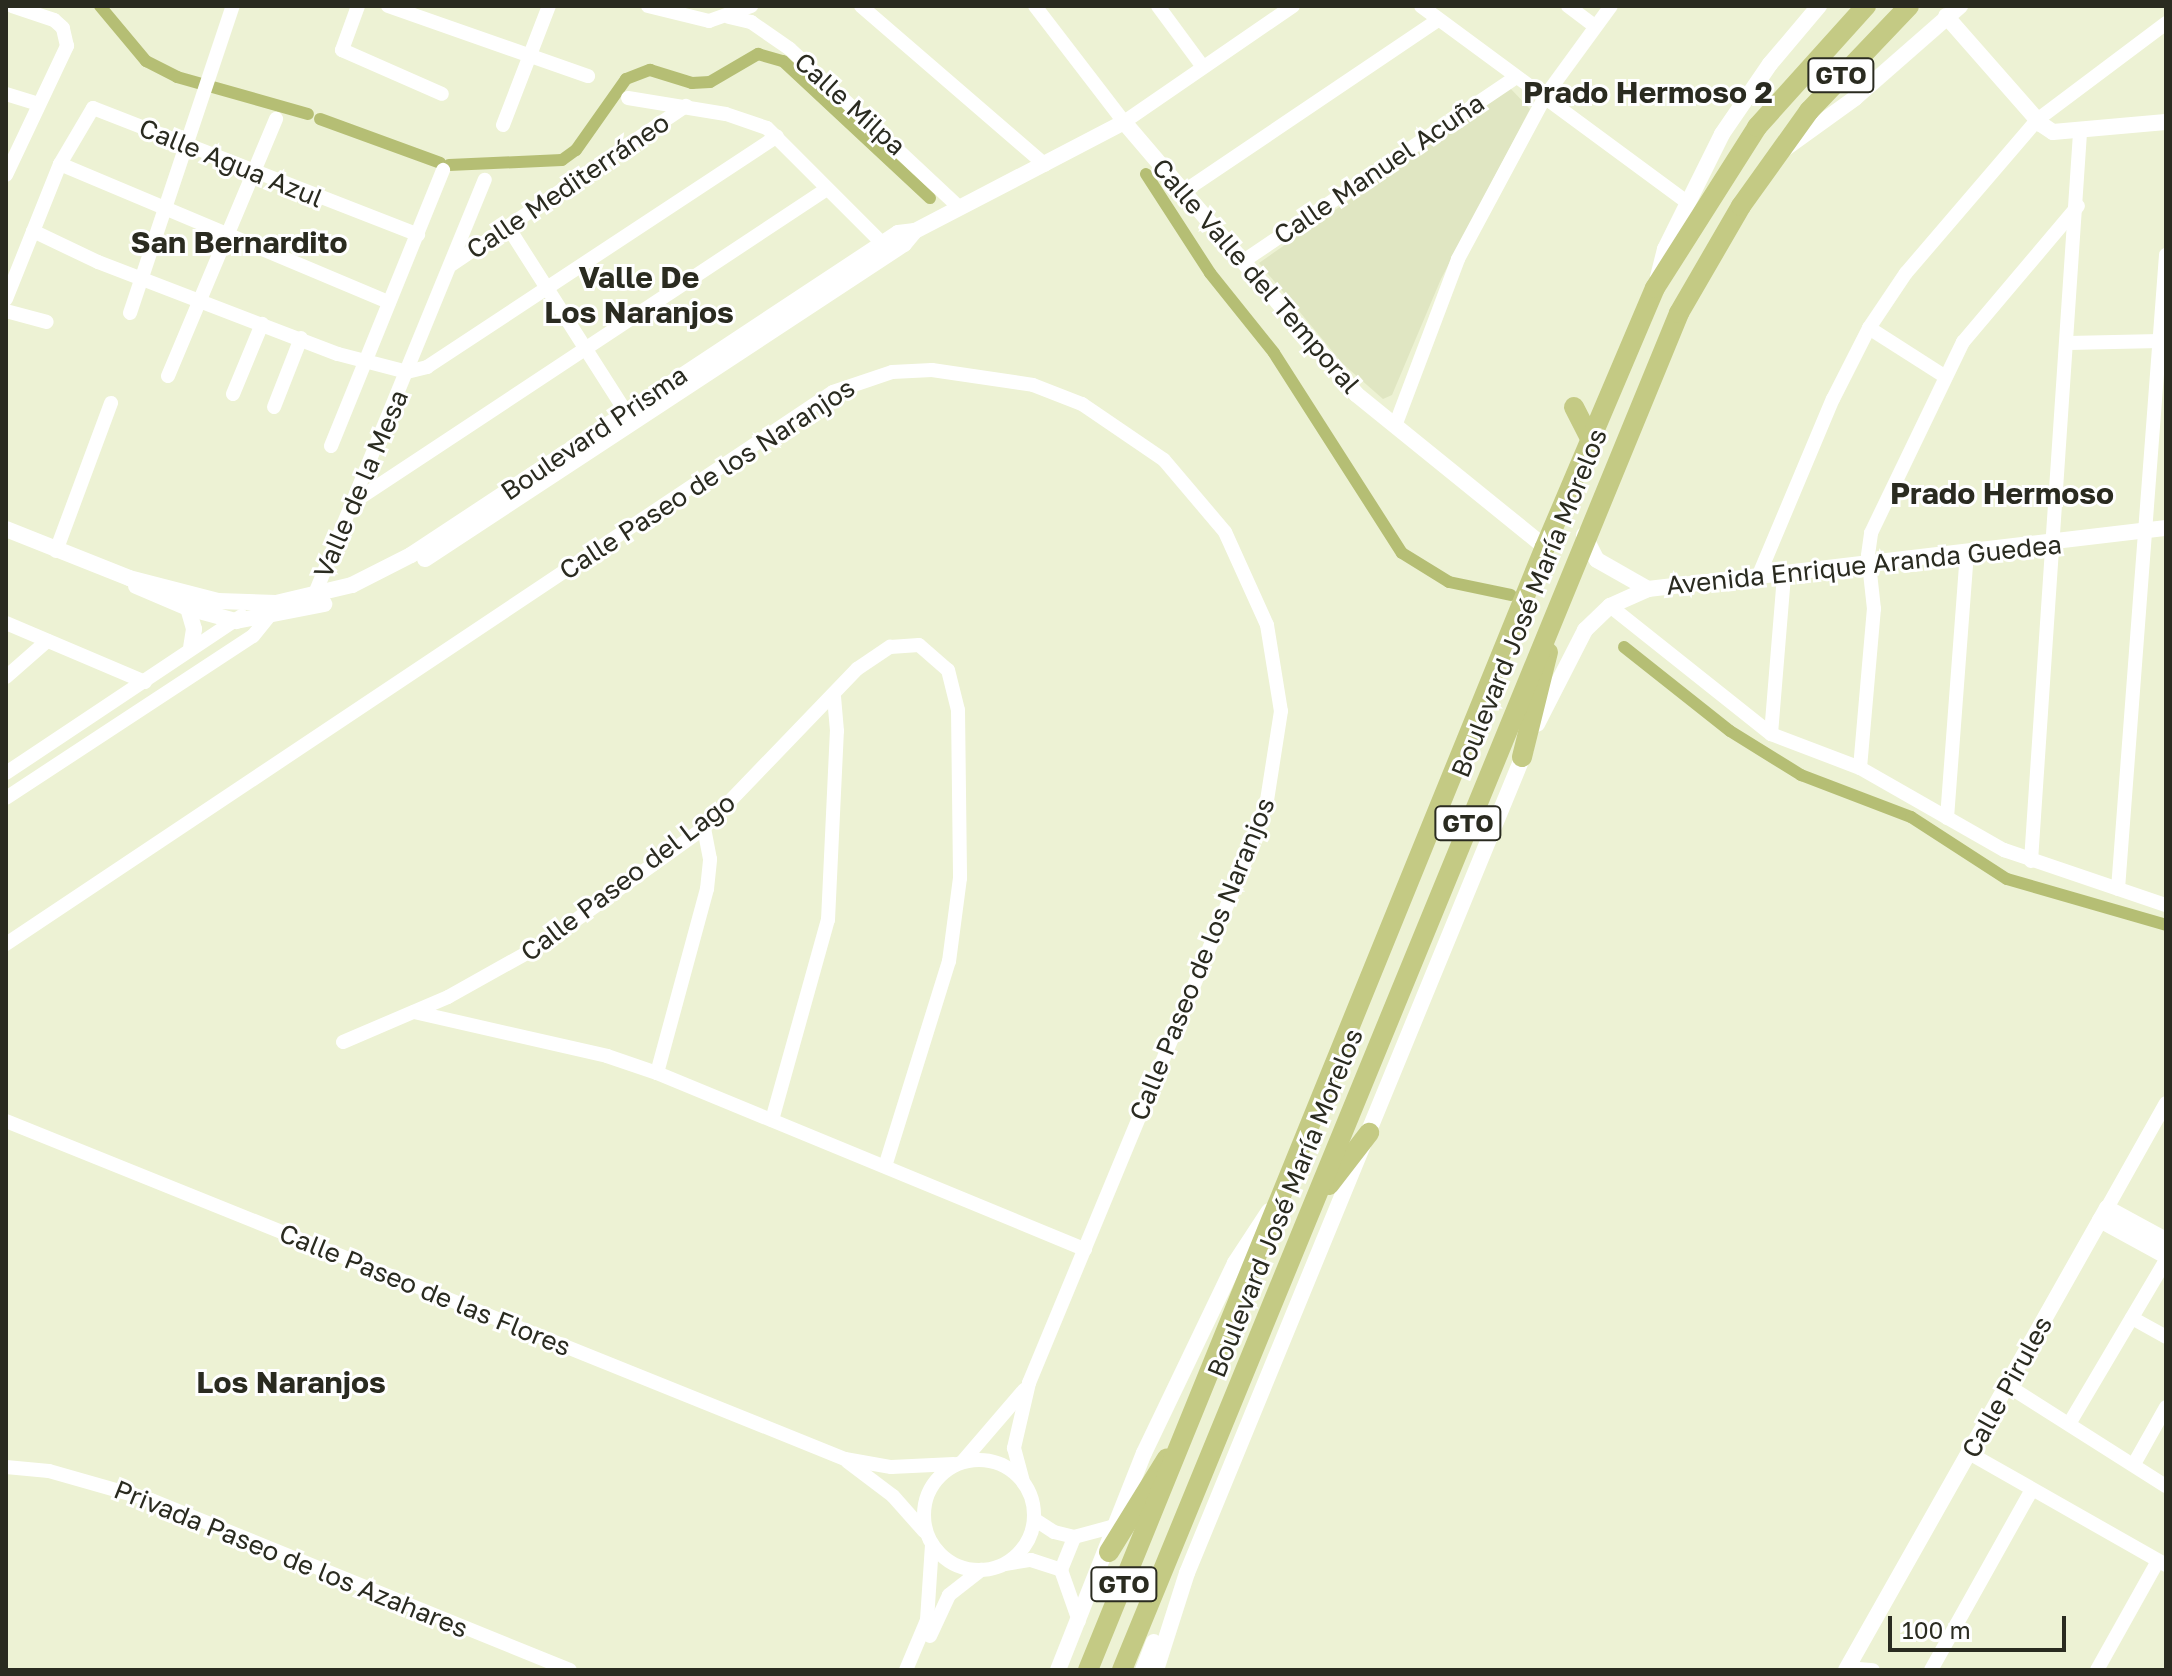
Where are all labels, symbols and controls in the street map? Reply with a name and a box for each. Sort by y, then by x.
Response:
street label: Calle Milpa [788,46,912,162]
road number: GTO [1807,55,1875,95]
district label: Prado Hermoso 2 [1523,74,1773,110]
street label: Calle Manuel Acuña [1268,87,1490,251]
street label: Calle Mediterráneo [461,107,675,265]
street label: Calle Agua Azul [135,112,327,214]
street label: Calle Valle del Temporal [1145,152,1367,400]
district label: San Bernardito [130,224,348,260]
district label: Valle De Los Naranjos [544,259,734,330]
street label: Boulevard Prisma [495,359,693,507]
street label: Calle Paseo de los Naranjos [554,372,860,586]
street label: Valle de la Mesa [307,385,415,583]
street label: Boulevard José María Morelos [1445,424,1613,782]
district label: Prado Hermoso [1890,475,2114,511]
street label: Avenida Enrique Aranda Guedea [1665,529,2063,601]
street label: Calle Paseo del Lago [515,786,741,968]
street label: Calle Paseo de los Naranjos [1123,793,1281,1125]
road number: GTO [1434,803,1502,843]
street label: Boulevard José María Morelos [1201,1024,1369,1382]
street label: Calle Paseo de las Flores [275,1217,575,1363]
street label: Calle Pirules [1955,1311,2059,1463]
district label: Los Naranjos [196,1364,386,1400]
street label: Privada Paseo de los Azahares [110,1474,472,1644]
road number: GTO [1090,1564,1158,1604]
scale bar [1892,1600,2070,1650]
text: 100 m [1902,1615,1971,1644]

